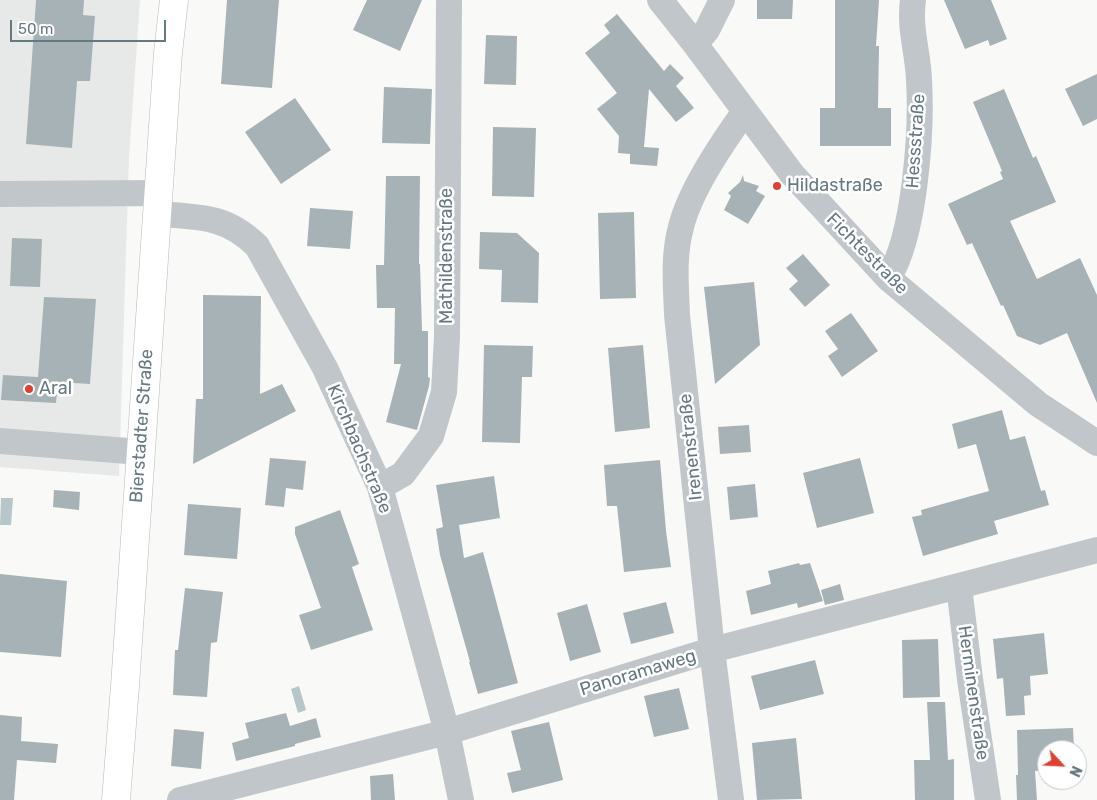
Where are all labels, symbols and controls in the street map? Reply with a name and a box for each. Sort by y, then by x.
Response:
scale bar [12,10,169,42]
text: 50 m [18,20,53,38]
street label: Hessstraße [902,93,930,189]
place label: Hildastraße [787,175,883,197]
marker: Hildastraße [771,180,783,192]
street label: Mathildenstraße [436,188,458,324]
street label: Fichtestraße [822,209,912,299]
street label: Bierstadter Straße [126,348,158,504]
place label: Aral [39,378,72,400]
street label: Kirchbachstraße [322,381,396,517]
marker: Aral [23,383,35,395]
street label: Irenenstraße [675,393,707,501]
street label: Herminenstraße [953,624,993,762]
street label: Panoramaweg [577,645,699,701]
north arrow [1037,740,1087,790]
text: N [1065,763,1085,779]

